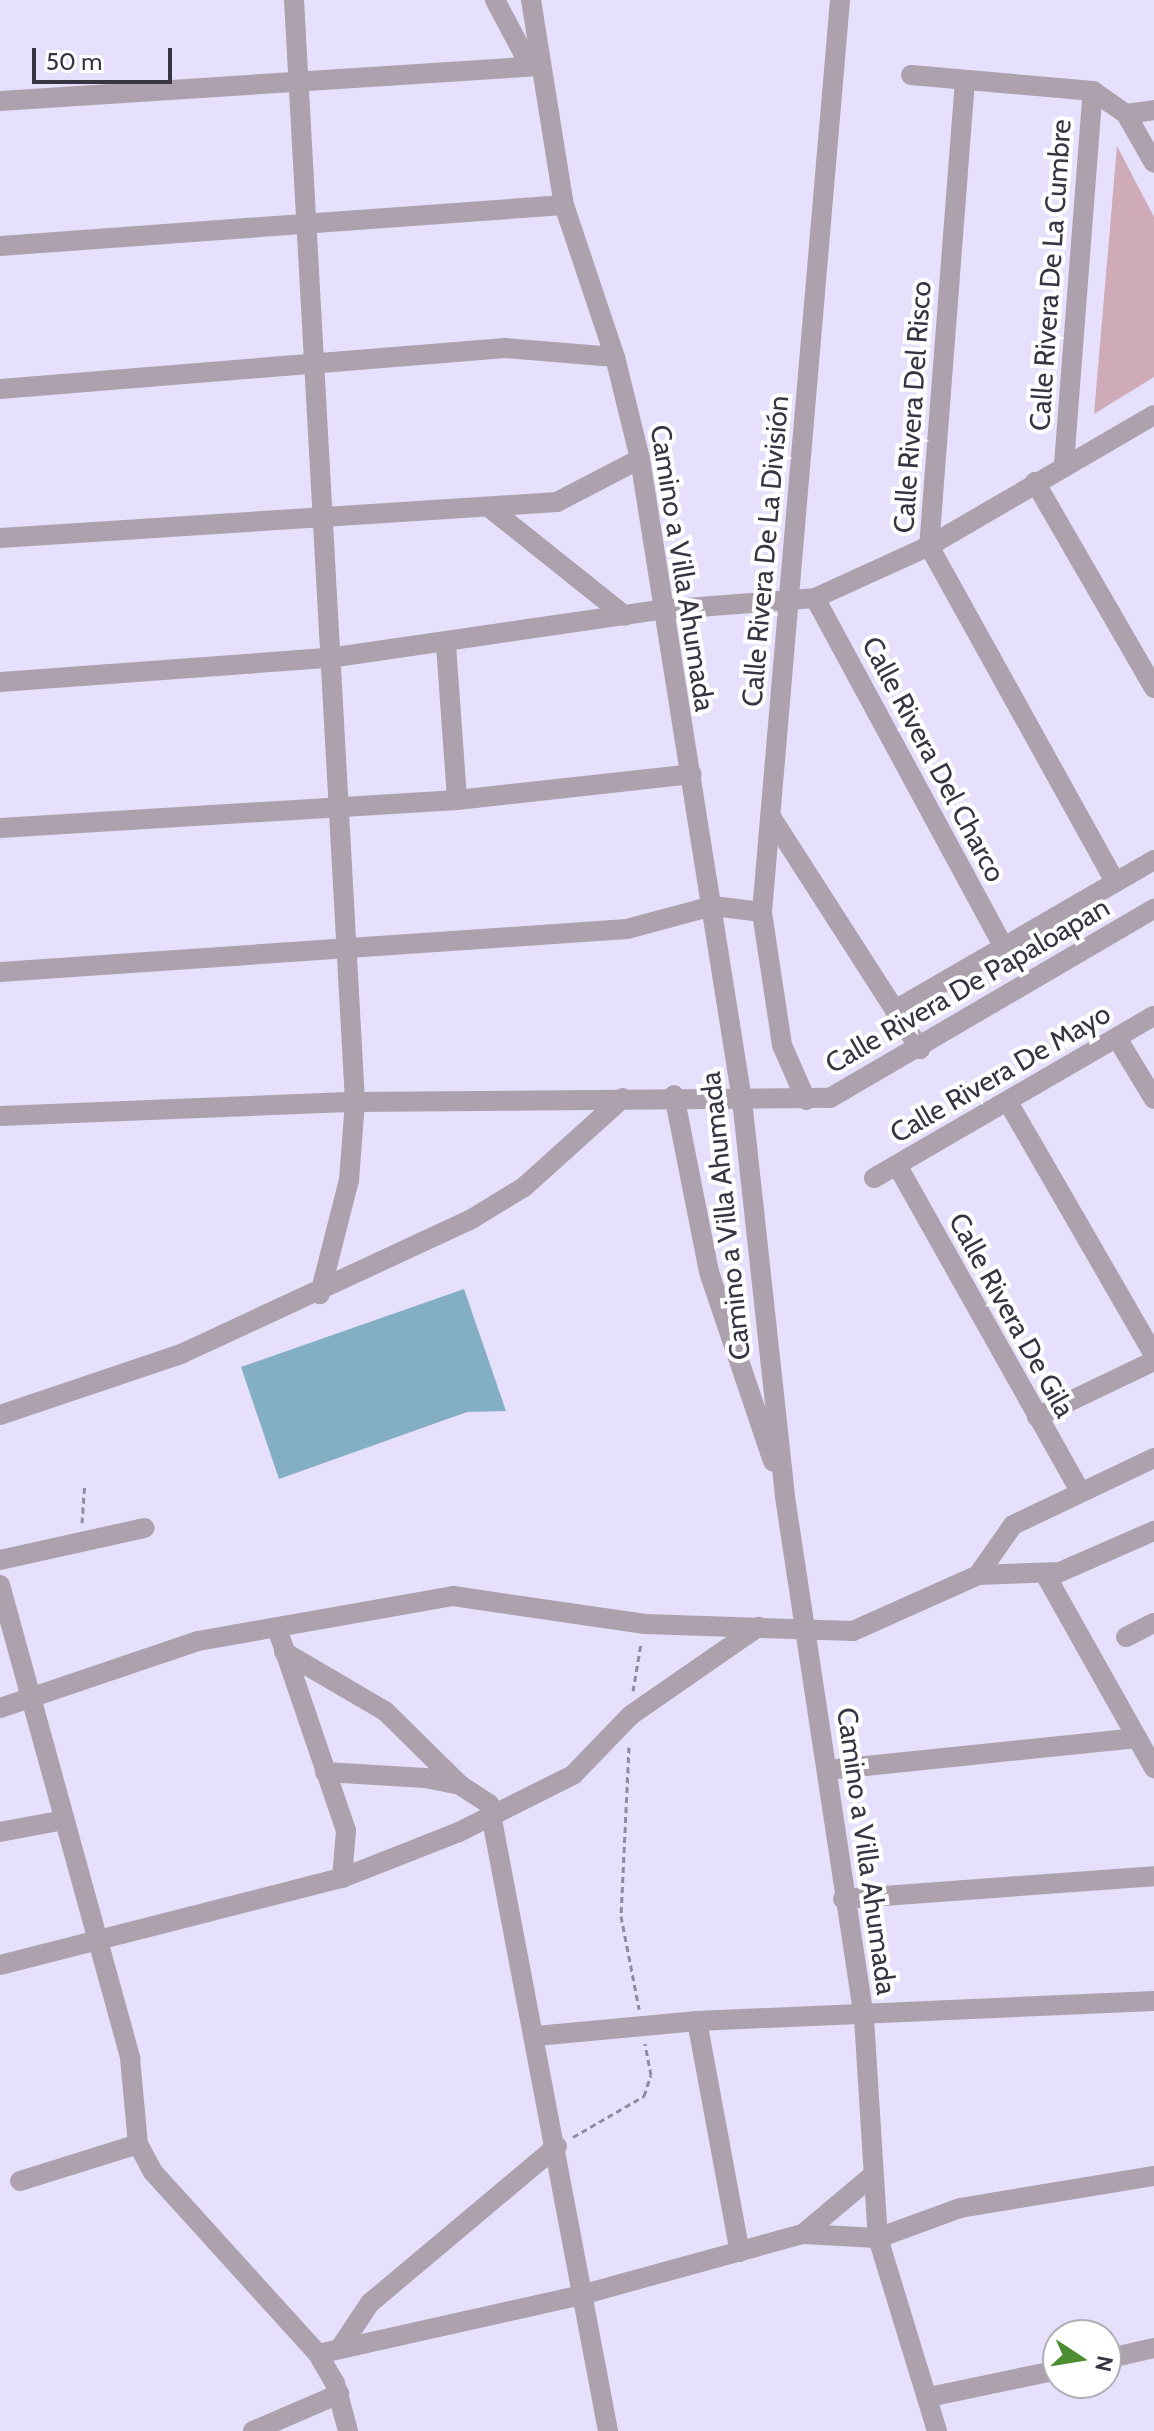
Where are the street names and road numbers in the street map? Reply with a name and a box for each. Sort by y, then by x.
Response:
street label: Calle Rivera De La Cumbre [1022,118,1078,432]
street label: Calle Rivera Del Risco [886,280,938,534]
street label: Calle Rivera De La División [735,394,795,708]
street label: Camino a Villa Ahumada [644,422,722,714]
street label: Calle Rivera Del Charco [855,631,1013,887]
street label: Calle Rivera De Papaloapan [819,890,1115,1080]
street label: Calle Rivera De Mayo [884,996,1116,1150]
street label: Camino a Villa Ahumada [693,1070,757,1362]
street label: Calle Rivera De Gila [942,1207,1082,1423]
street label: Camino a Villa Ahumada [830,1705,904,1997]

